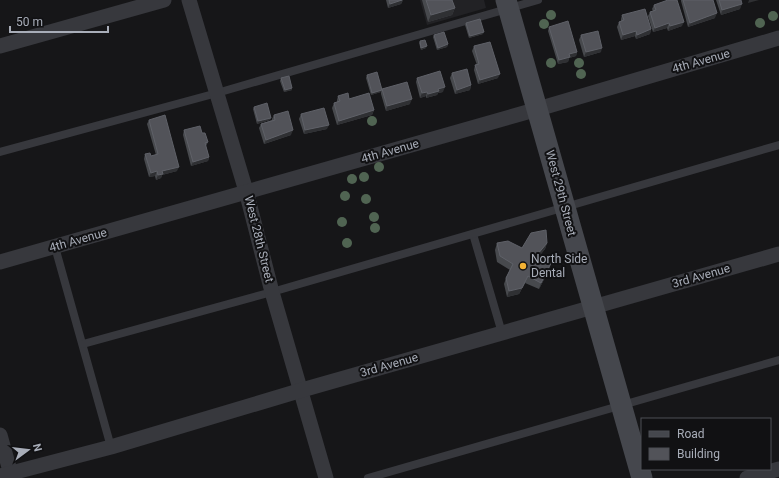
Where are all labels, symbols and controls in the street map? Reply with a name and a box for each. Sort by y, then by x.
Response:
scale bar [10,8,108,34]
text: 50 m [16,15,43,29]
street label: 4th Avenue [670,46,732,76]
street label: 4th Avenue [359,136,421,166]
street label: West 29th Street [543,148,579,238]
street label: West 28th Street [241,194,277,284]
street label: 4th Avenue [47,225,109,255]
place label: North Side Dental [531,252,587,280]
marker: North Side Dental [518,261,528,271]
street label: 3rd Avenue [670,261,732,291]
street label: 3rd Avenue [358,350,420,380]
legend [641,418,771,470]
text: Road [677,427,705,441]
north arrow [8,430,48,470]
text: N [30,442,45,453]
text: Building [677,447,720,461]

